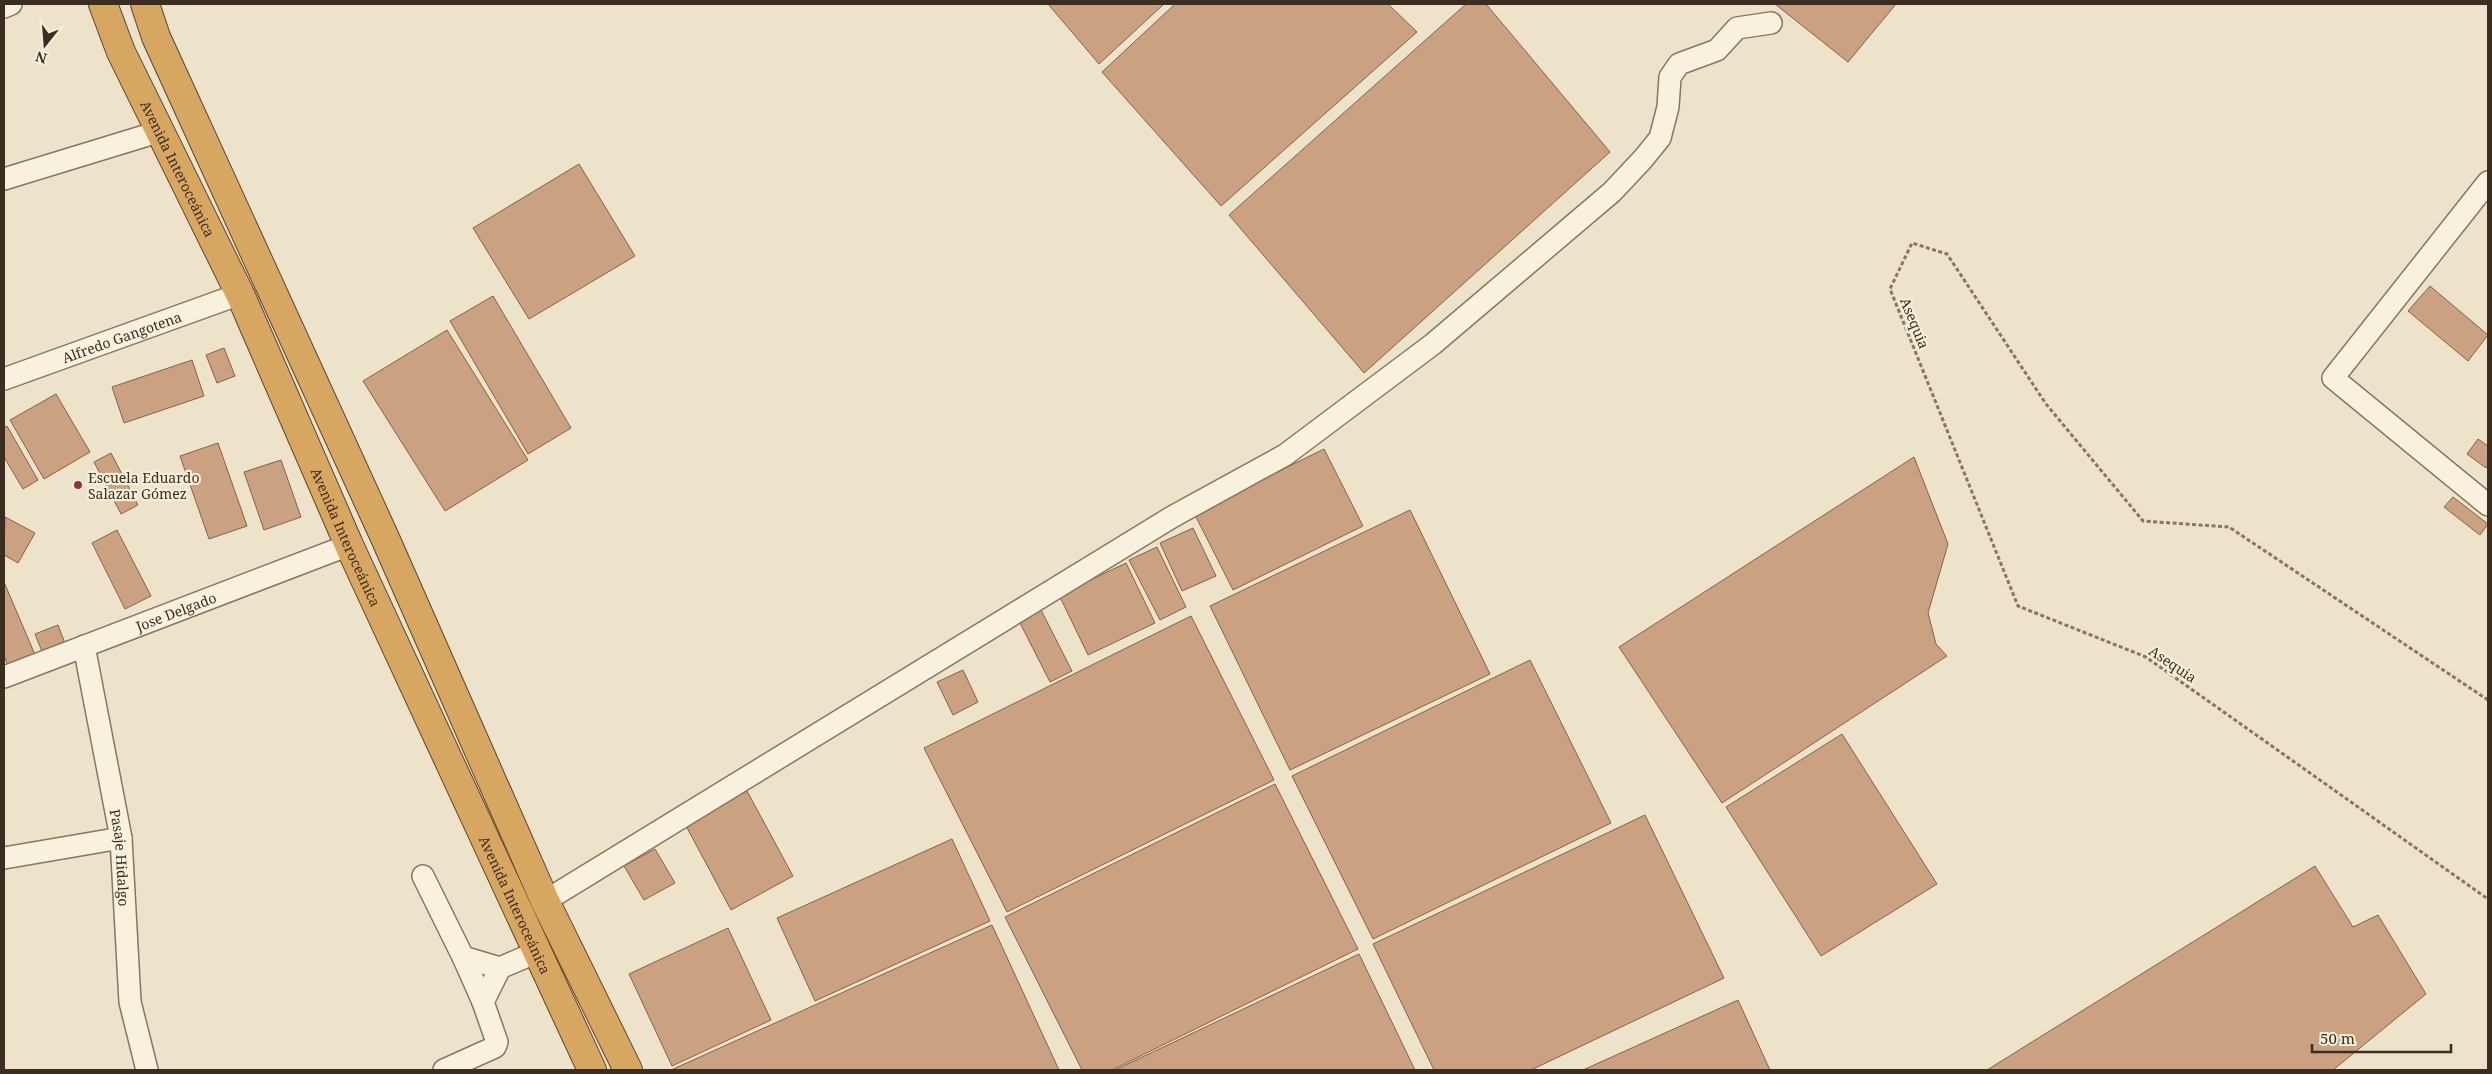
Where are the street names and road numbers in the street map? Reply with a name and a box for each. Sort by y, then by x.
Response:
street label: Avenida Interoceánica [137,97,220,240]
street label: Asequia [1896,295,1934,351]
street label: Alfredo Gangotena [59,306,184,367]
street label: Avenida Interoceánica [307,464,386,609]
street label: Jose Delgado [132,587,219,636]
street label: Asequia [2145,641,2201,687]
street label: Pasaje Hidalgo [106,807,134,907]
street label: Avenida Interoceánica [475,833,556,977]

